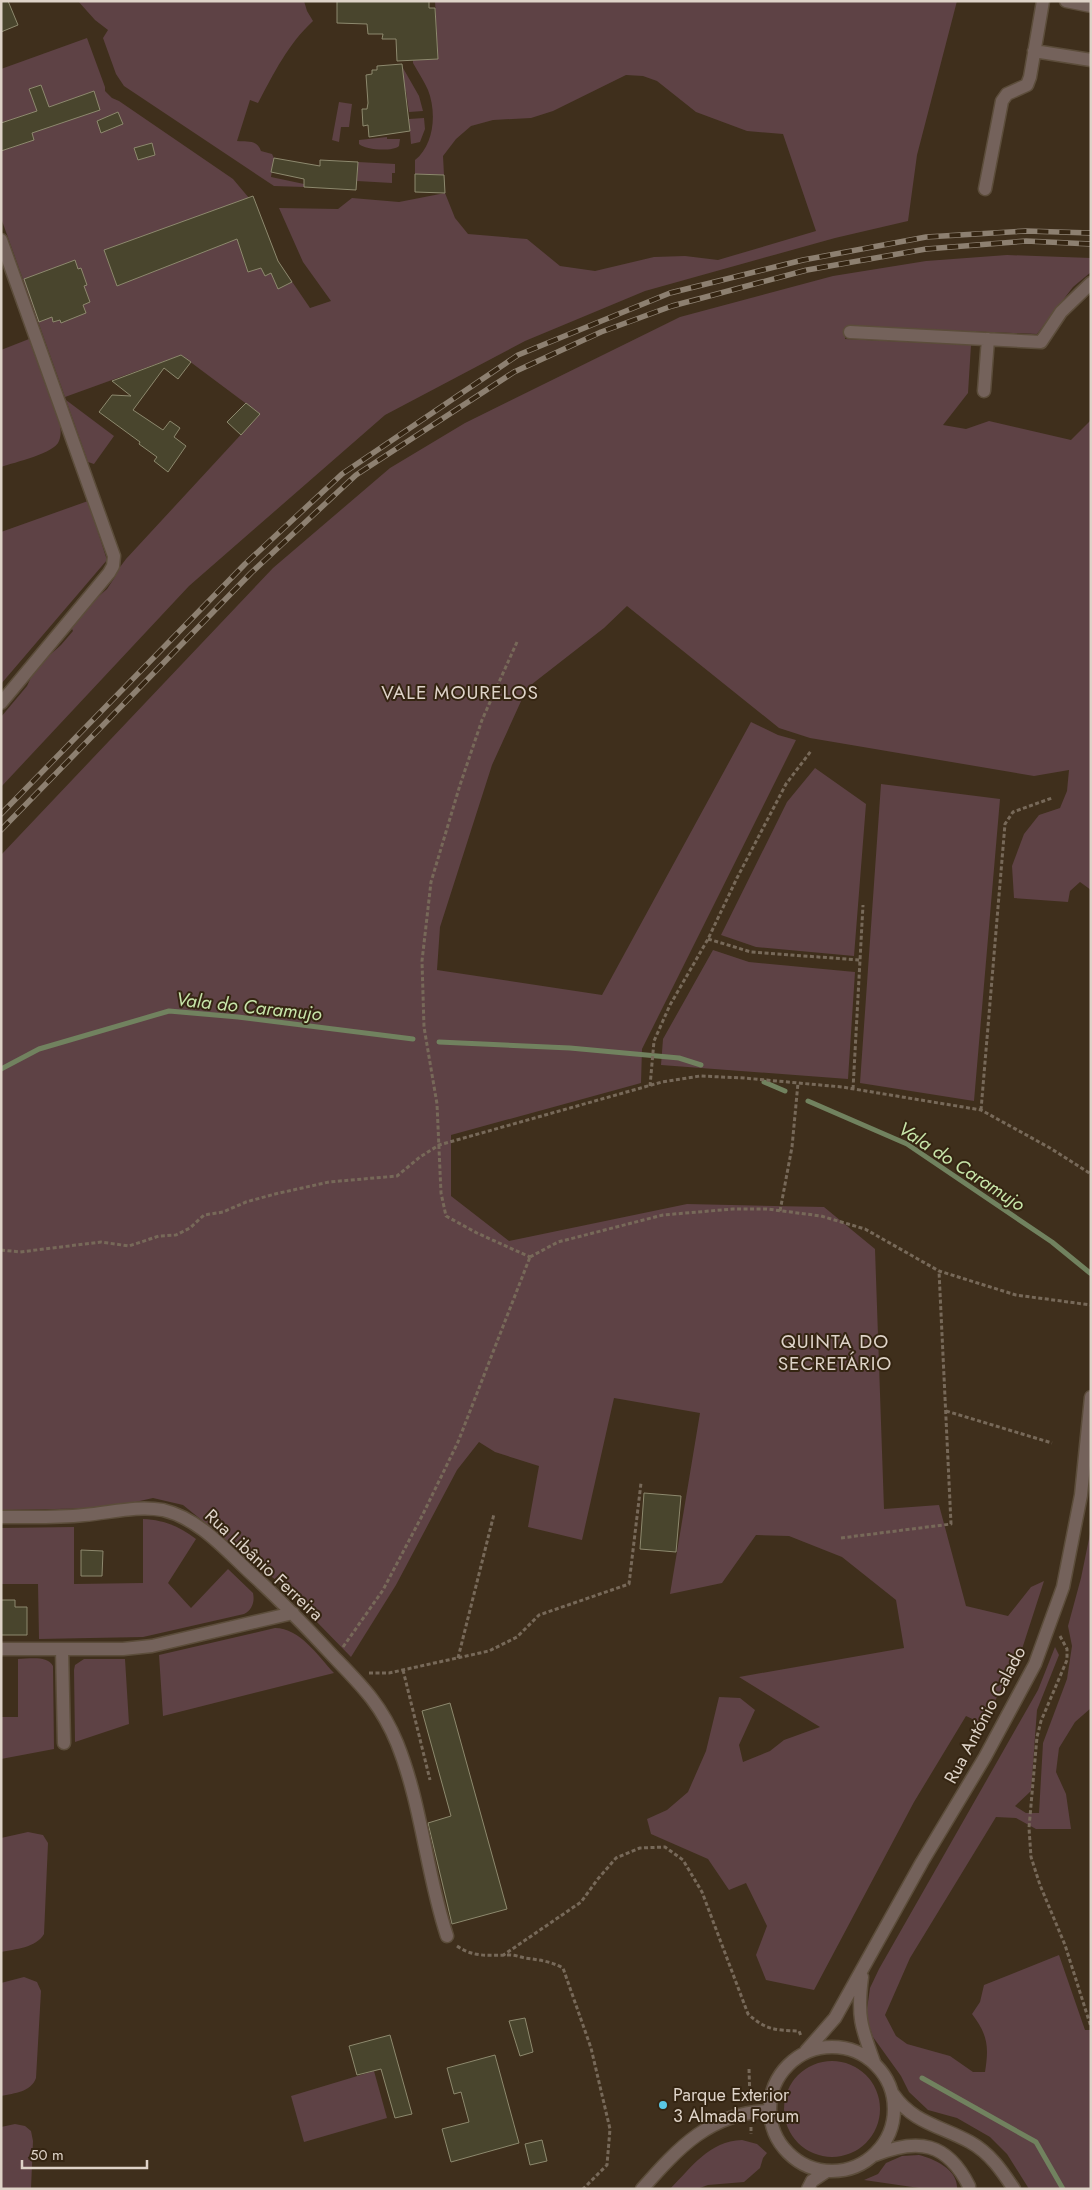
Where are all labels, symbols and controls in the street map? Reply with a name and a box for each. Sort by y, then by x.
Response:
district label: VALE MOURELOS [381,679,539,706]
water label: Vala do Caramujo [175,985,323,1028]
water label: Vala do Caramujo [893,1115,1030,1218]
district label: QUINTA DO SECRETÁRIO [778,1328,892,1377]
street label: Rua Libânio Ferreira [199,1503,329,1627]
street label: Rua António Calado [938,1642,1032,1788]
place label: Parque Exterior 3 Almada Forum [673,2082,799,2129]
marker: Parque Exterior 3 Almada Forum [657,2099,669,2111]
scale bar [22,2138,148,2170]
text: 50 m [30,2144,64,2166]

